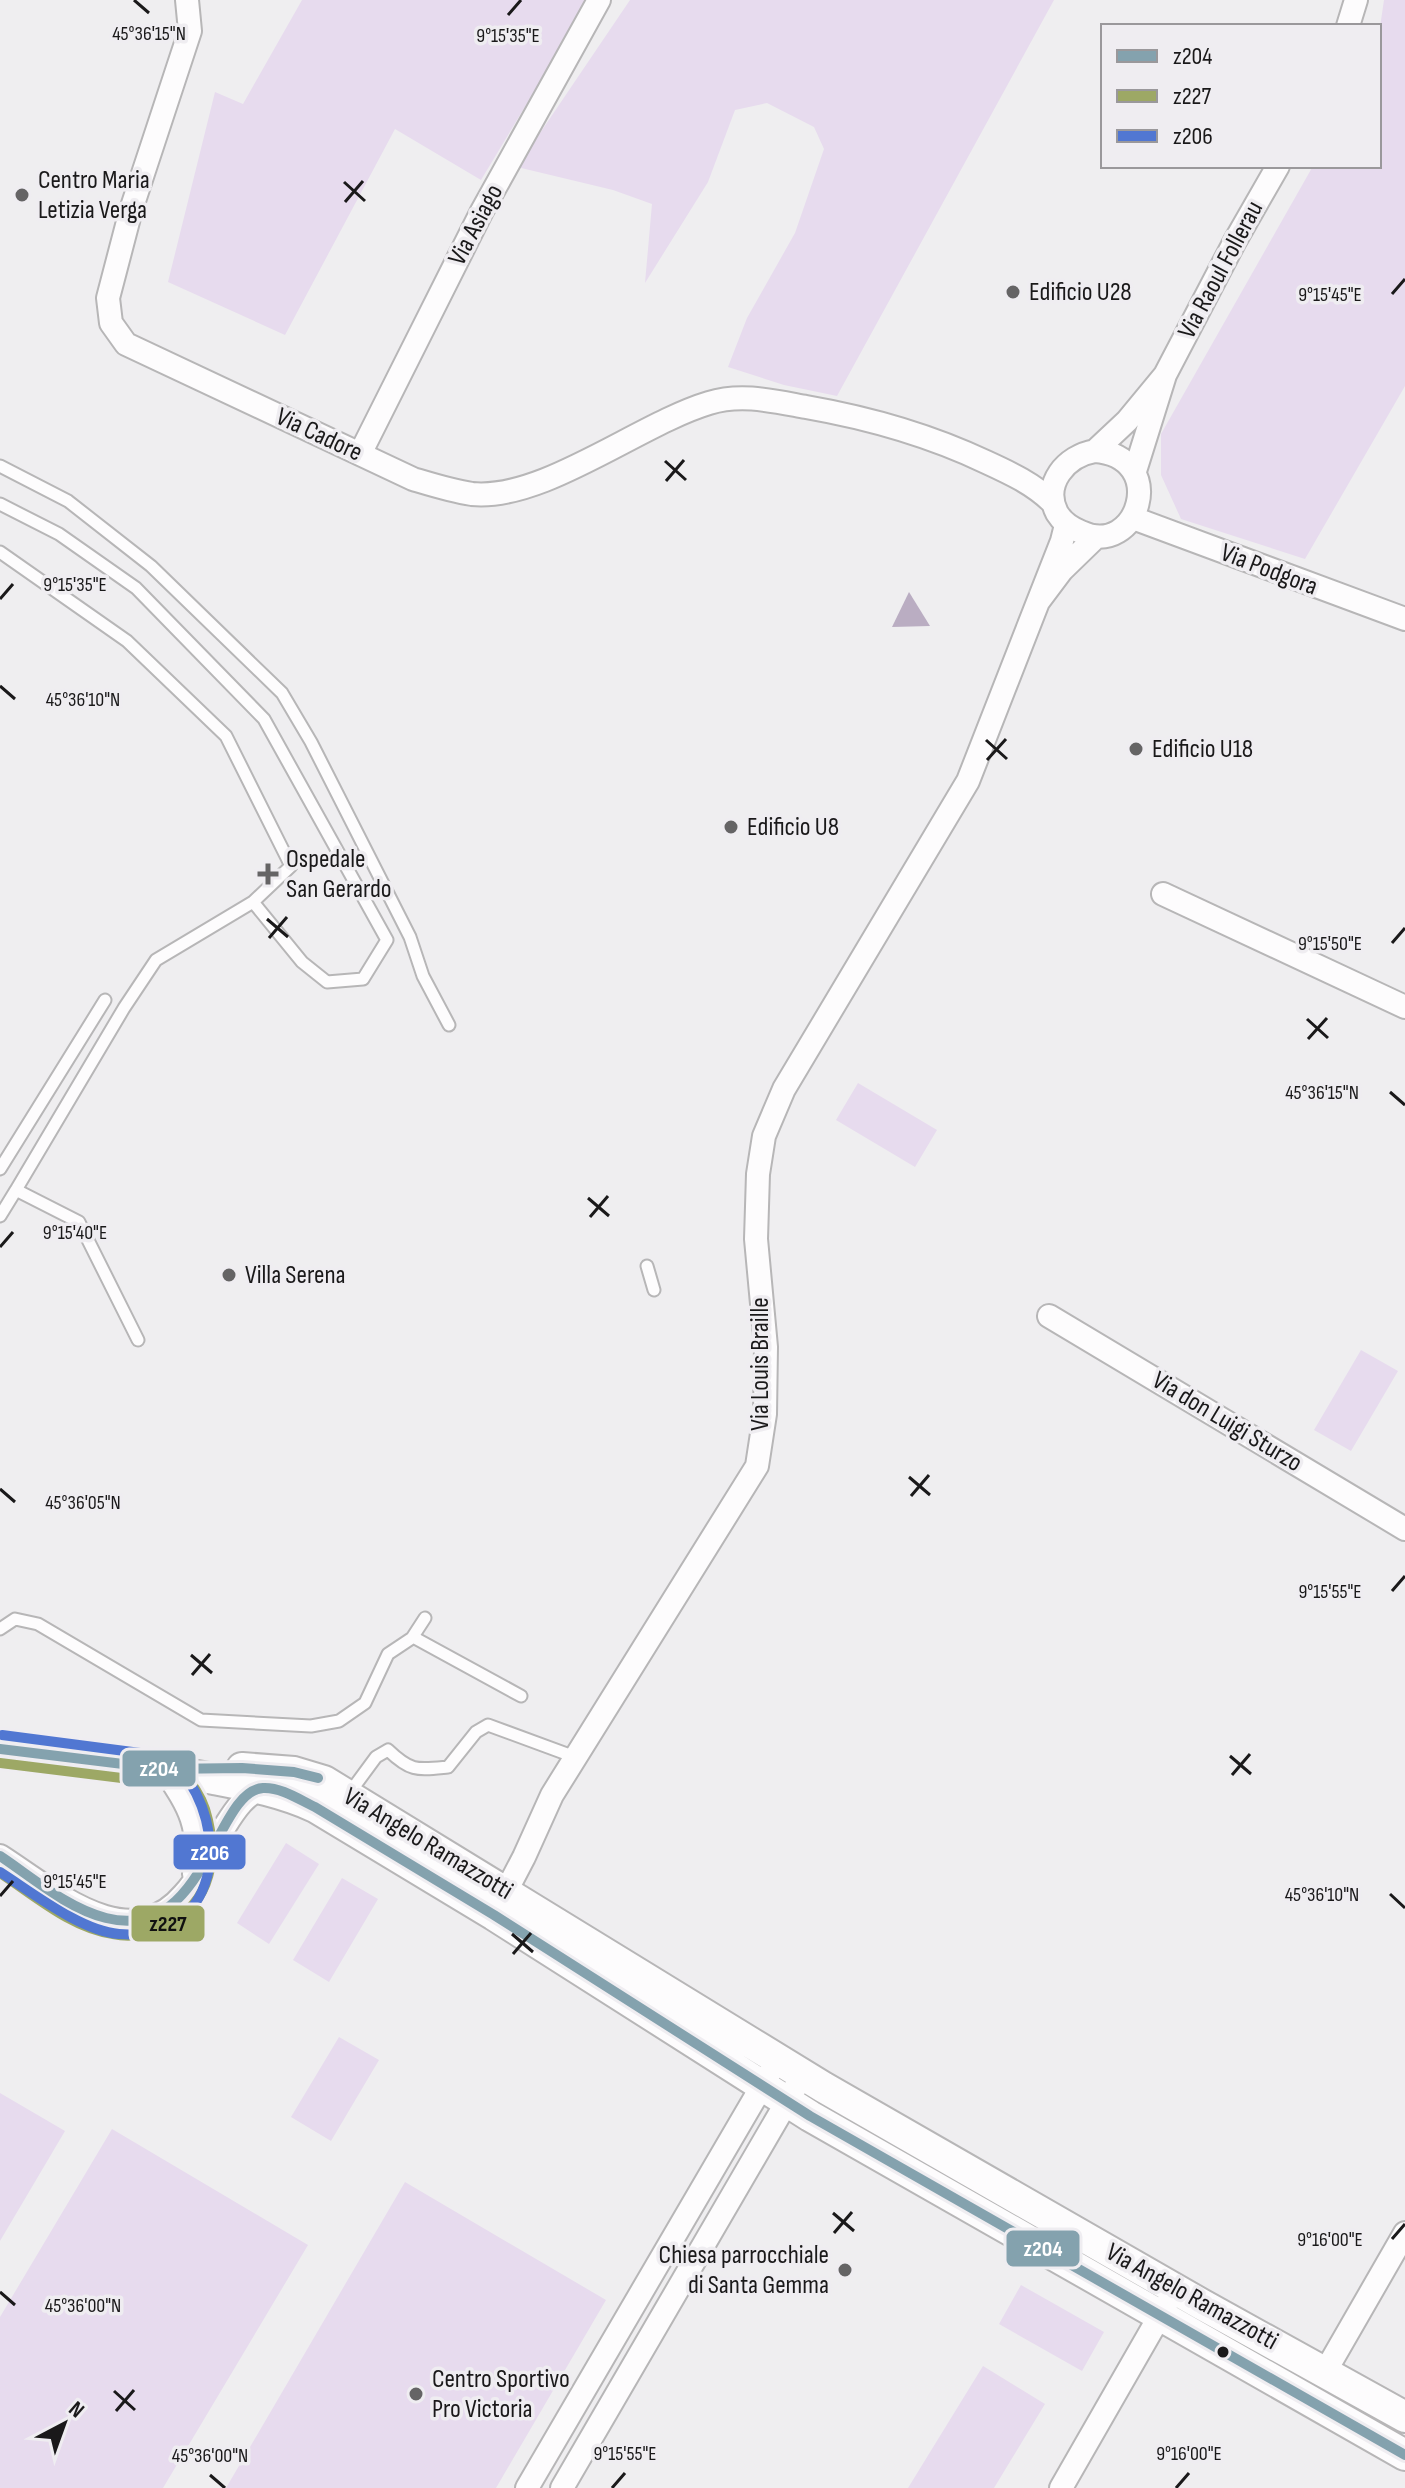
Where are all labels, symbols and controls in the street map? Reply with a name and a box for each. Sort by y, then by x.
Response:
text: 45°36'15"N [112,22,186,46]
text: 9°15'35"E [476,24,540,48]
legend [1101,24,1381,168]
text: z204 [1173,42,1212,71]
text: z227 [1173,82,1211,111]
text: z206 [1173,122,1213,151]
place label: Centro Maria Letizia Verga [38,165,150,226]
street label: Via Asiago [442,179,510,271]
marker: Centro Maria Letizia Verga [13,186,31,204]
street label: Via Raoul Follerau [1172,196,1270,344]
place label: Edificio U28 [1029,277,1132,308]
marker: Edificio U28 [1004,283,1022,301]
text: 9°15'45"E [1298,283,1362,307]
street label: Via Cadore [271,402,367,468]
street label: Via Podgora [1216,537,1322,603]
text: 9°15'35"E [43,573,107,597]
text: 45°36'10"N [46,688,120,712]
place label: Edificio U18 [1152,734,1253,765]
marker: Edificio U18 [1127,740,1145,758]
place label: Edificio U8 [747,812,839,843]
marker: Edificio U8 [722,818,740,836]
place label: Ospedale San Gerardo [286,844,392,905]
marker: Ospedale San Gerardo [257,863,279,885]
text: 9°15'50"E [1298,932,1362,956]
text: 45°36'15"N [1285,1081,1359,1105]
text: 9°15'40"E [43,1221,107,1245]
place label: Villa Serena [245,1260,346,1291]
marker: Villa Serena [220,1266,238,1284]
street label: Via Louis Braille [745,1297,776,1431]
street label: Via don Luigi Sturzo [1146,1365,1308,1479]
text: 45°36'05"N [45,1491,121,1515]
text: 9°15'55"E [1298,1580,1362,1604]
line badge: z204 [121,1749,197,1788]
text: z204 [140,1756,178,1783]
street label: Via Angelo Ramazzotti [338,1781,518,1907]
line badge: z206 [172,1833,247,1871]
text: z206 [191,1840,229,1867]
text: 9°15'45"E [43,1870,107,1894]
text: 45°36'10"N [1285,1883,1359,1907]
line badge: z227 [130,1904,206,1943]
text: z227 [149,1911,187,1938]
text: 9°16'00"E [1297,2228,1363,2252]
line badge: z204 [1005,2229,1081,2268]
text: z204 [1024,2236,1062,2263]
street label: Via Angelo Ramazzotti [1100,2237,1284,2357]
place label: Chiesa parrocchiale di Santa Gemma [659,2240,829,2301]
marker: Chiesa parrocchiale di Santa Gemma [836,2261,854,2279]
text: 45°36'00"N [45,2294,121,2318]
unlabelled marker [1215,2344,1231,2360]
place label: Centro Sportivo Pro Victoria [432,2364,570,2425]
north arrow [24,2384,104,2464]
marker: Centro Sportivo Pro Victoria [407,2385,425,2403]
text: N [63,2396,89,2424]
text: 9°15'55"E [593,2442,657,2466]
text: 9°16'00"E [1156,2442,1222,2466]
text: 45°36'00"N [172,2444,248,2468]

